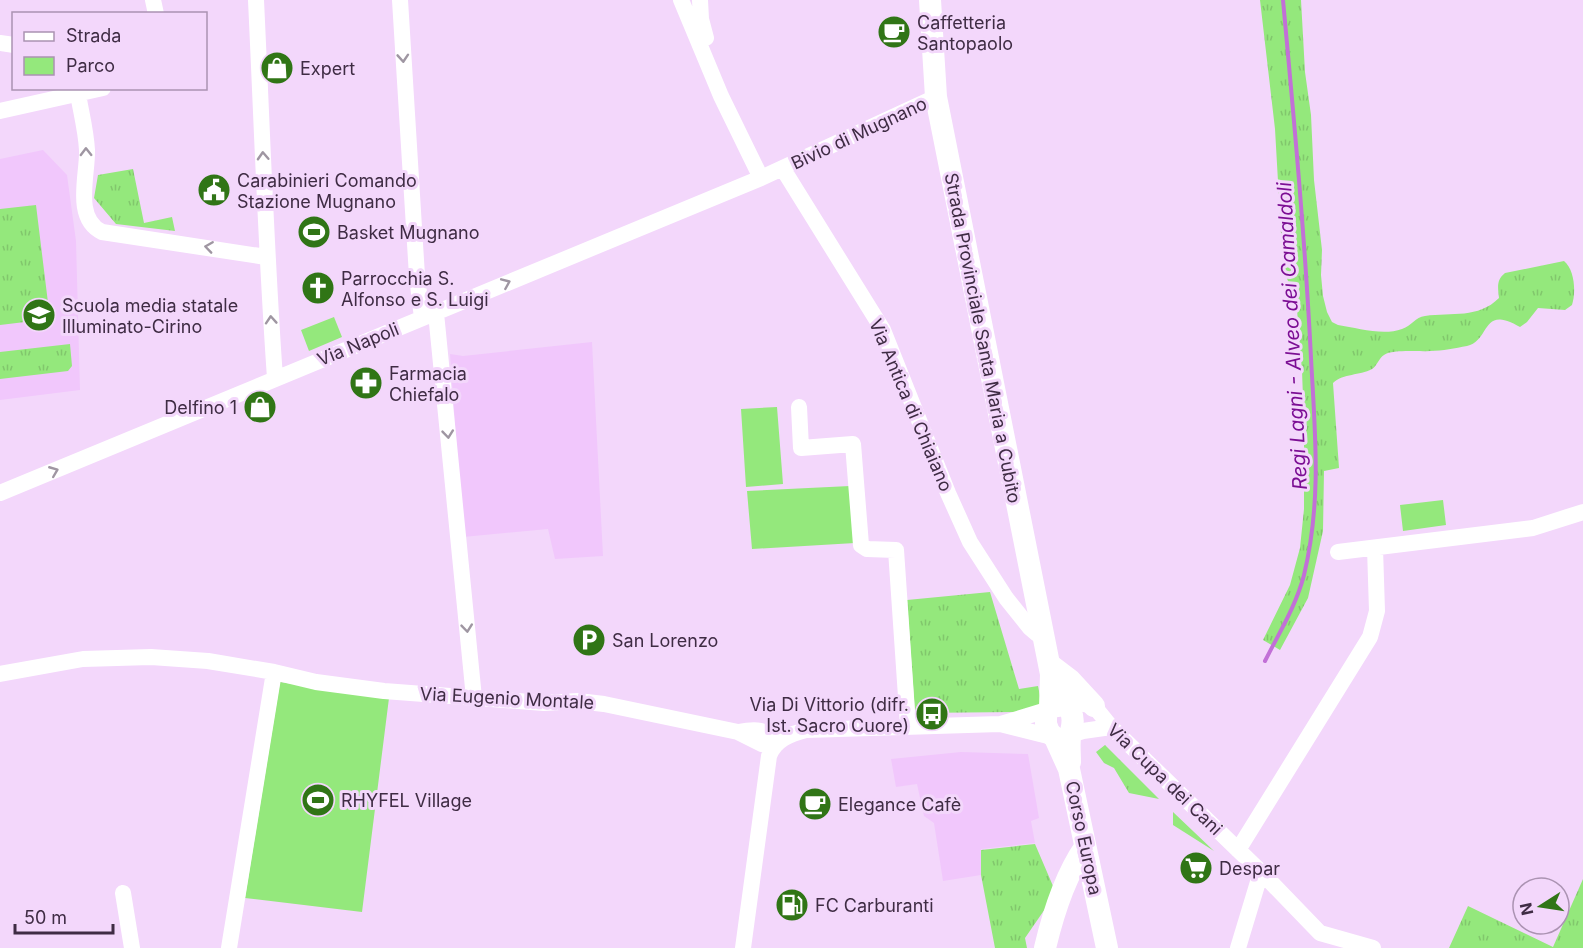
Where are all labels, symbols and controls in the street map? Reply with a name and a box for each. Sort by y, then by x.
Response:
legend [12,12,207,90]
place label: Caffetteria Santopaolo [917,12,1013,54]
cafe icon: Caffetteria Santopaolo [876,14,912,50]
text: Strada [66,25,121,46]
shop icon: Expert [259,50,295,86]
one-way arrow [397,54,410,63]
text: Parco [66,55,115,76]
place label: Expert [300,58,355,79]
street label: Bivio di Mugnano [788,92,930,174]
one-way arrow [80,147,92,156]
one-way arrow [257,152,270,161]
place label: Carabinieri Comando Stazione Mugnano [237,170,417,212]
street label: Strada Provinciale Santa Maria a Cubito [941,171,1025,505]
public building icon: Carabinieri Comando Stazione Mugnano [196,172,232,208]
water label: Regi Lagni - Alveo dei Camaldoli [1272,180,1312,491]
sports icon: Basket Mugnano [296,214,332,250]
place label: Basket Mugnano [337,222,479,243]
one-way arrow [204,242,213,254]
place label: Parrocchia S. Alfonso e S. Luigi [341,268,489,310]
church icon: Parrocchia S. Alfonso e S. Luigi [300,270,336,306]
one-way arrow [499,278,510,290]
place label: Scuola media statale Illuminato-Cirino [62,295,238,337]
school or university icon: Scuola media statale Illuminato-Cirino [21,297,57,333]
one-way arrow [265,315,278,324]
street label: Via Antica di Chiaiano [865,316,957,494]
street label: Via Napoli [314,318,402,370]
place label: Farmacia Chiefalo [389,363,467,405]
pharmacy icon: Farmacia Chiefalo [348,365,384,401]
shop icon: Delfino 1 [242,389,278,425]
place label: Delfino 1 [164,397,237,418]
one-way arrow [441,429,454,438]
one-way arrow [48,466,59,478]
parking icon: San Lorenzo [571,622,607,658]
one-way arrow [460,623,473,632]
place label: San Lorenzo [612,630,718,651]
street label: Via Eugenio Montale [419,683,595,713]
place label: Via Di Vittorio (difr. Ist. Sacro Cuore) [749,694,909,736]
bus stop icon: Via Di Vittorio (difr. Ist. Sacro Cuore) [914,696,950,732]
street label: Via Cupa dei Cani [1103,719,1227,839]
street label: Corso Europa [1062,779,1106,897]
sports icon: RHYFEL Village [300,782,336,818]
cafe icon: Elegance Cafè [797,786,833,822]
place label: RHYFEL Village [341,790,472,811]
place label: Elegance Cafè [838,794,961,815]
supermarket icon: Despar [1178,850,1214,886]
place label: Despar [1219,858,1280,879]
north arrow [1511,876,1571,936]
fuel station icon: FC Carburanti [774,887,810,923]
place label: FC Carburanti [815,895,934,916]
scale bar [15,897,112,935]
text: N [1515,901,1537,917]
text: 50 m [24,907,67,928]

